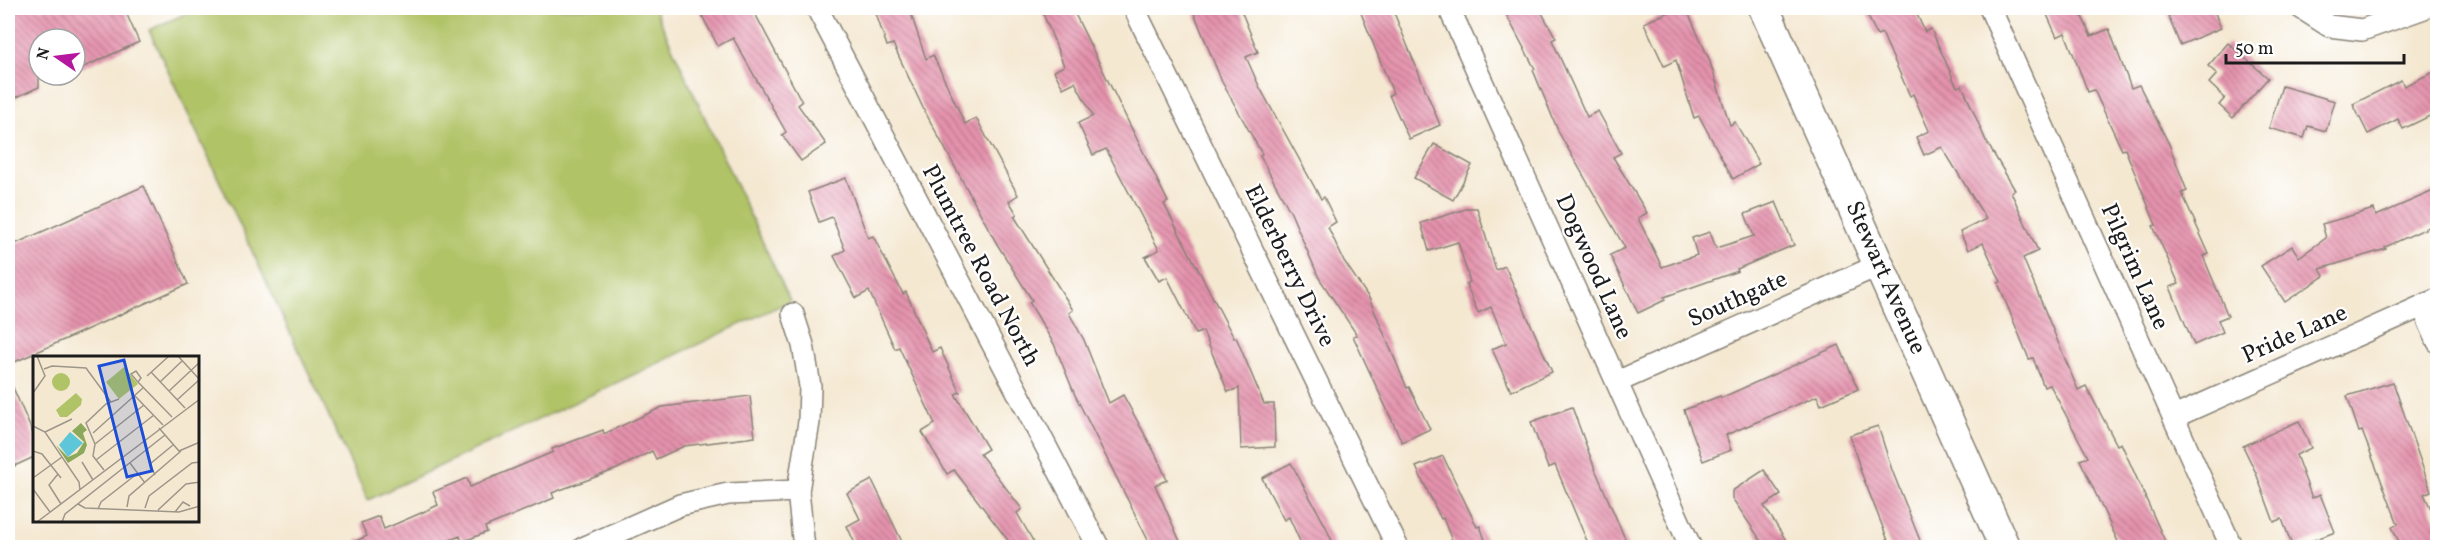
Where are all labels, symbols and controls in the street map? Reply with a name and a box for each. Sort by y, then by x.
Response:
north arrow [27,27,87,87]
scale bar [2226,27,2404,65]
text: 50 m [2235,37,2274,62]
text: N [32,45,57,62]
street label: Plumtree Road North [912,159,1048,373]
street label: Elderberry Drive [1235,179,1343,353]
street label: Dogwood Lane [1546,189,1640,345]
street label: Stewart Avenue [1836,196,1934,360]
street label: Pilgrim Lane [2091,198,2177,336]
street label: Southgate [1683,263,1793,337]
street label: Pride Lane [2237,297,2353,373]
inset map [33,356,200,522]

